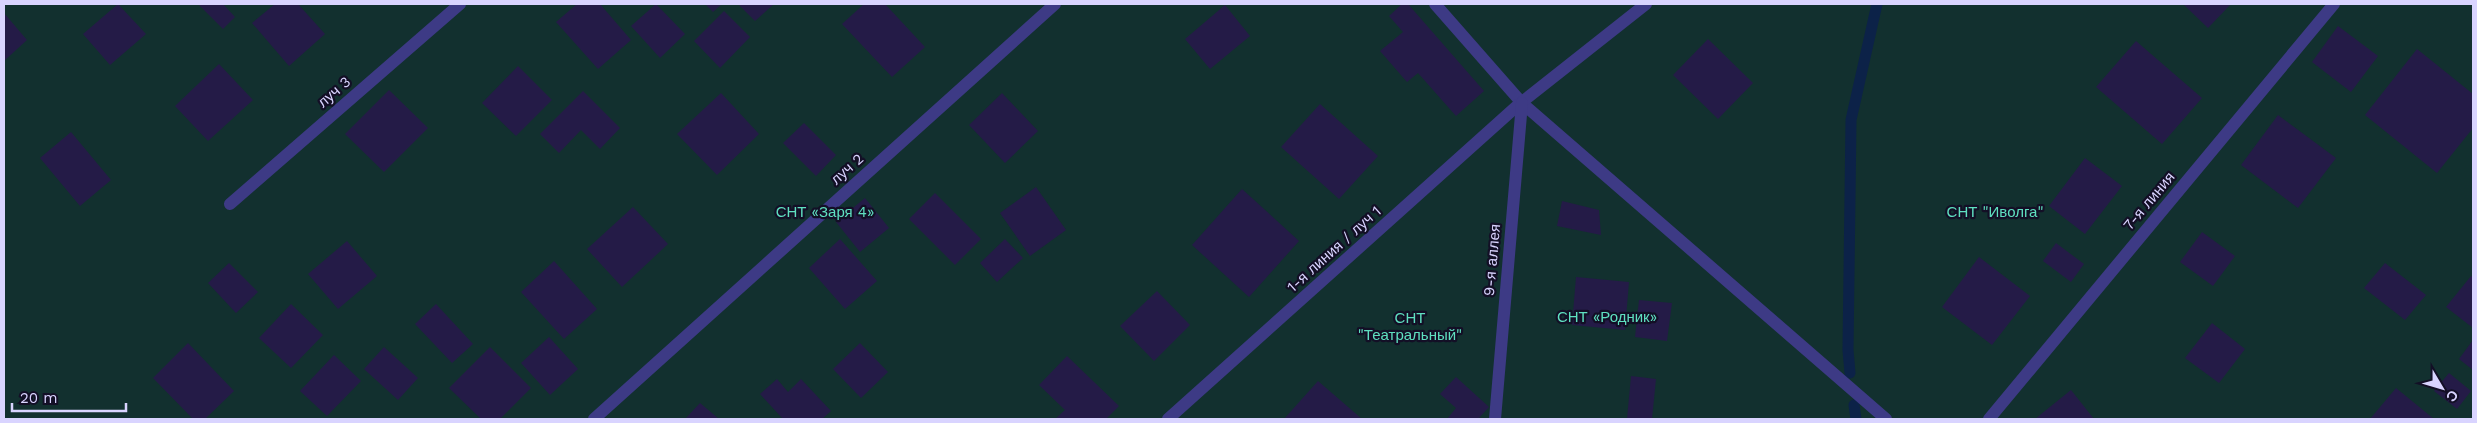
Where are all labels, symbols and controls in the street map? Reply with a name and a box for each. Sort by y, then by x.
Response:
street label: луч 3 [314,73,354,111]
street label: луч 2 [827,150,867,188]
street label: 7-я линия [2119,168,2179,234]
street label: 1-я линия / луч 1 [1283,202,1385,296]
park label: СНТ «Заря 4» [776,203,874,221]
park label: СНТ "Иволга" [1947,203,2043,221]
street label: 9-я аллея [1480,223,1504,297]
park label: СНТ «Родник» [1557,308,1657,326]
park label: СНТ "Театральный" [1358,309,1462,344]
north arrow [2417,363,2467,413]
scale bar [12,380,126,412]
text: С [2443,387,2462,405]
text: 20 m [20,389,58,407]

